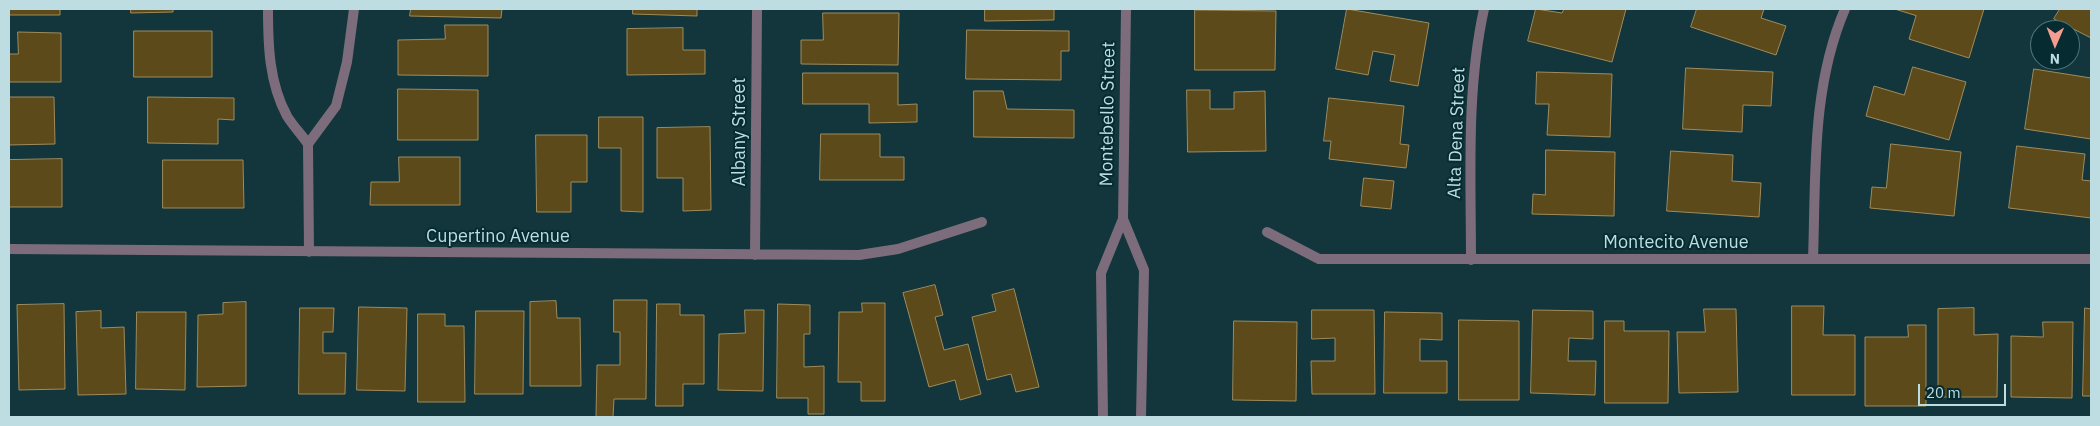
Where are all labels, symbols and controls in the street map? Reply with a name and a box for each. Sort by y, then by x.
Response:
north arrow [2030,20,2080,70]
street label: Montebello Street [1096,41,1120,187]
text: N [2050,50,2060,68]
street label: Alta Dena Street [1444,67,1470,199]
street label: Albany Street [729,77,751,187]
street label: Cupertino Avenue [426,226,570,248]
street label: Montecito Avenue [1603,232,1749,254]
scale bar [1920,374,2008,406]
text: 20 m [1926,383,1961,402]

